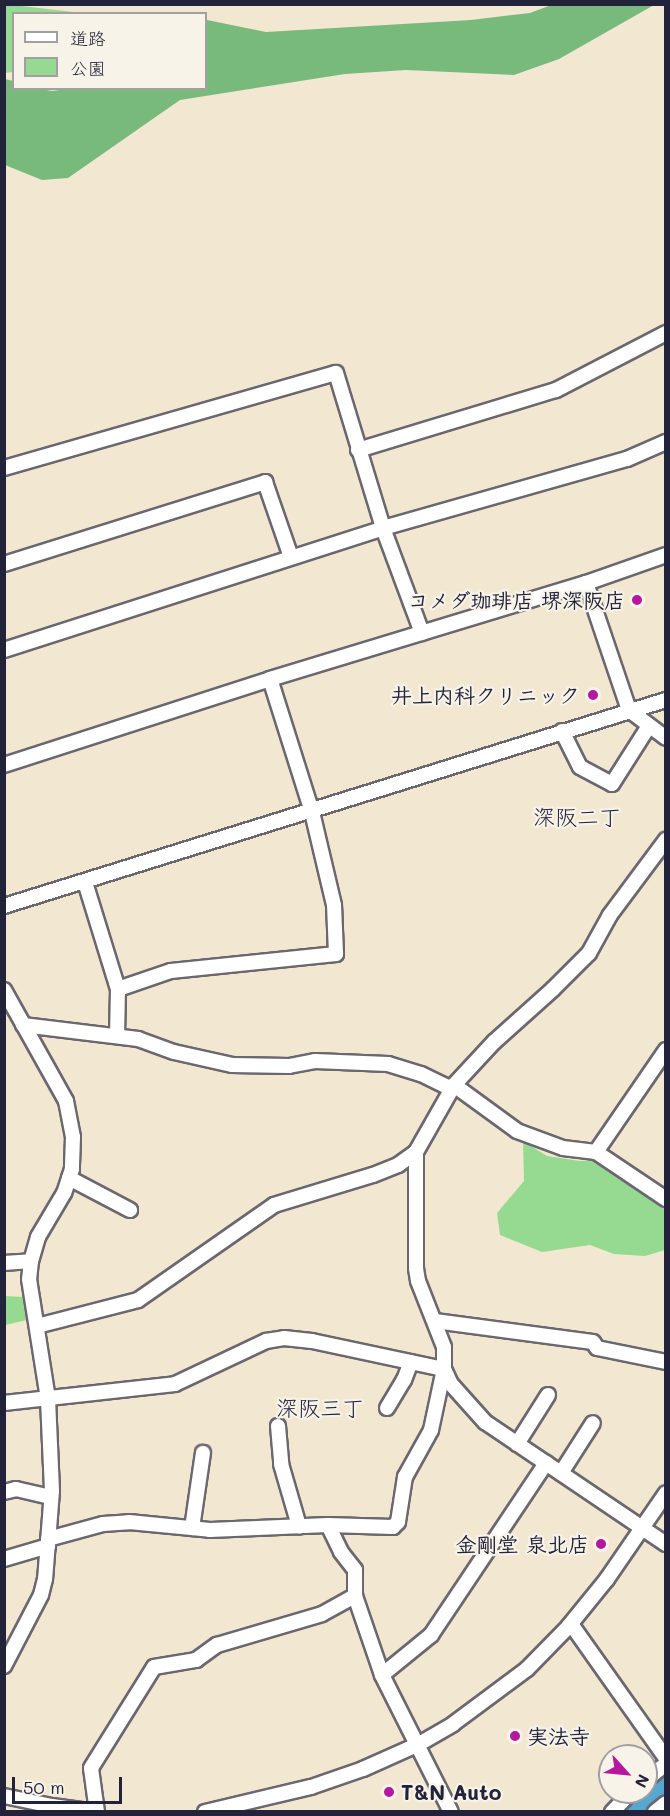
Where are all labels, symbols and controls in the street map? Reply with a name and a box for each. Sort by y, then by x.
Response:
legend [12,12,207,90]
text: 道路 [70,26,106,50]
text: 公園 [70,56,106,80]
place label: コメダ珈琲店 堺深阪店 [407,587,625,613]
marker: コメダ珈琲店 堺深阪店 [630,593,644,607]
place label: 井上内科クリニック [391,682,580,708]
marker: 井上内科クリニック [584,686,602,704]
district label: 深阪二丁 [533,804,621,830]
district label: 深阪三丁 [276,1395,364,1421]
place label: 金剛堂 泉北店 [455,1531,589,1557]
marker: 金剛堂 泉北店 [594,1537,608,1551]
place label: 実法寺 [527,1723,590,1749]
marker: 実法寺 [508,1729,522,1743]
north arrow [598,1744,658,1804]
scale bar [15,1765,124,1803]
text: N [631,1771,655,1792]
text: 50 m [23,1775,65,1799]
place label: T&N Auto [401,1779,501,1805]
marker: T&N Auto [382,1785,396,1799]

